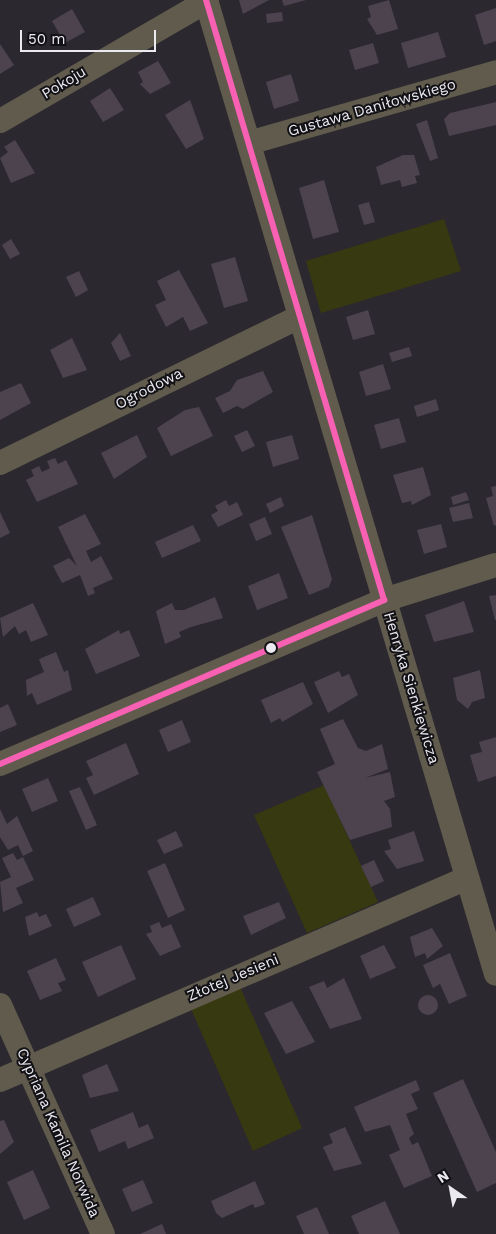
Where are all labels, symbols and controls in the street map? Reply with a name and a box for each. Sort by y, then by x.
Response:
scale bar [22,20,159,52]
text: 50 m [28,30,65,48]
street label: Pokoju [39,63,89,103]
street label: Gustawa Daniłowskiego [286,75,458,141]
street label: Ogrodowa [112,364,186,414]
street label: Henryka Sienkiewicza [379,610,443,766]
unlabelled marker [266,643,276,653]
street label: Złotej Jesieni [184,951,282,1005]
street label: Cypriana Kamila Norwida [12,1045,104,1221]
north arrow [426,1164,476,1214]
text: N [434,1167,452,1186]

